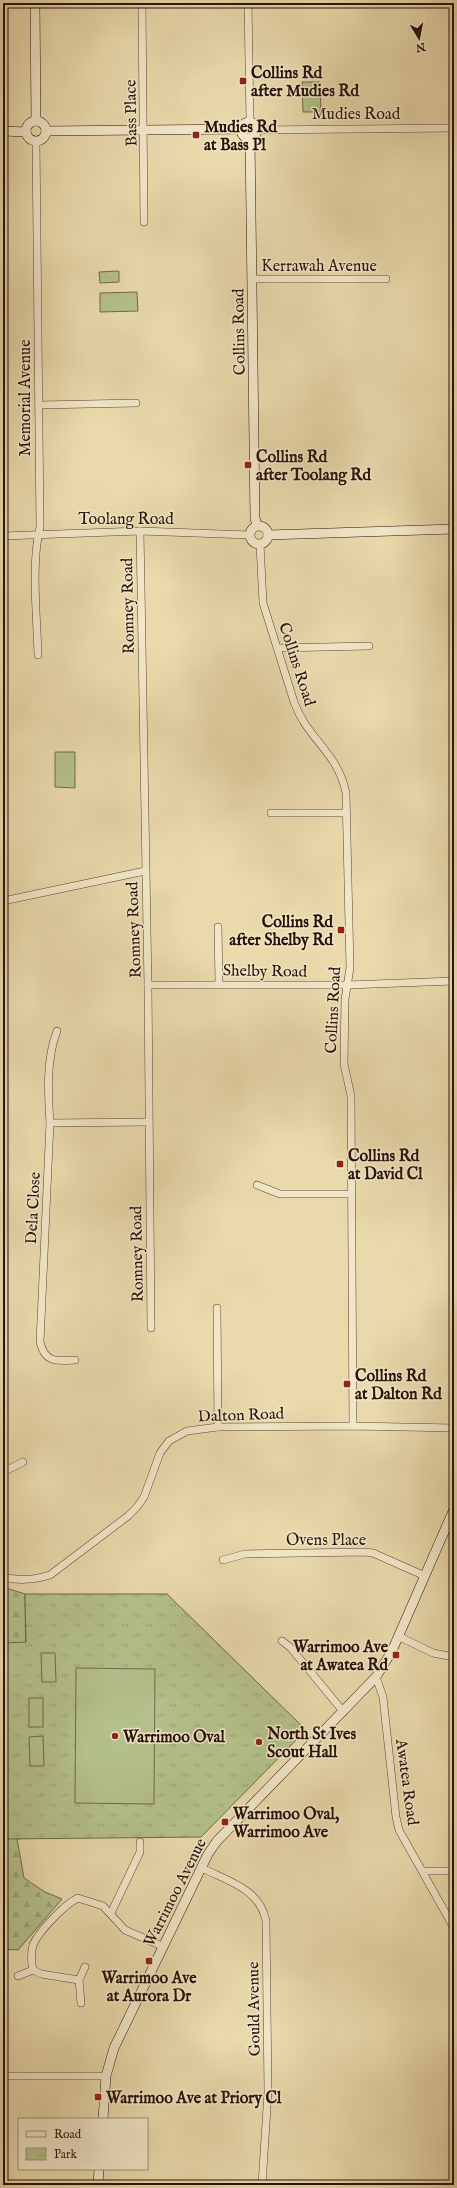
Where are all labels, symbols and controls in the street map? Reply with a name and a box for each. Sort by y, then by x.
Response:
north arrow [399,18,439,58]
text: N [414,39,427,55]
place label: Collins Rd after Mudies Rd [251,64,359,102]
marker: Collins Rd after Mudies Rd [238,76,248,86]
street label: Bass Place [121,79,143,147]
street label: Mudies Road [312,105,401,125]
place label: Mudies Rd at Bass Pl [204,118,277,156]
marker: Mudies Rd at Bass Pl [191,130,201,140]
street label: Kerrawah Avenue [261,257,377,277]
street label: Collins Road [229,288,251,376]
street label: Memorial Avenue [16,340,36,456]
place label: Collins Rd after Toolang Rd [256,448,371,486]
marker: Collins Rd after Toolang Rd [243,460,253,470]
street label: Toolang Road [78,510,174,530]
street label: Romney Road [118,557,140,654]
street label: Collins Road [273,620,319,709]
street label: Romney Road [123,881,147,978]
place label: Collins Rd after Shelby Rd [229,913,333,951]
marker: Collins Rd after Shelby Rd [336,925,346,935]
street label: Shelby Road [223,961,308,983]
street label: Collins Road [322,966,346,1054]
place label: Collins Rd at David Cl [348,1147,423,1185]
marker: Collins Rd at David Cl [335,1159,345,1169]
street label: Dela Close [22,1171,46,1245]
street label: Romney Road [127,1205,149,1302]
place label: Collins Rd at Dalton Rd [355,1367,442,1405]
marker: Collins Rd at Dalton Rd [342,1379,352,1389]
street label: Dalton Road [198,1404,285,1427]
street label: Ovens Place [286,1531,366,1551]
place label: Warrimoo Ave at Awatea Rd [292,1638,389,1676]
marker: Warrimoo Ave at Awatea Rd [391,1650,401,1660]
place label: North St Ives Scout Hall [266,1725,356,1763]
place label: Warrimoo Oval [122,1728,225,1748]
marker: Warrimoo Oval [110,1731,120,1741]
marker: North St Ives Scout Hall [254,1737,264,1747]
street label: Awatea Road [390,1737,422,1827]
place label: Warrimoo Oval, Warrimoo Ave [232,1805,340,1843]
marker: Warrimoo Oval, Warrimoo Ave [220,1817,230,1827]
street label: Warrimoo Avenue [140,1835,212,1951]
marker: Warrimoo Ave at Aurora Dr [144,1956,154,1966]
street label: Gould Avenue [244,1961,266,2057]
place label: Warrimoo Ave at Aurora Dr [100,1969,197,2007]
place label: Warrimoo Ave at Priory Cl [105,2089,282,2109]
marker: Warrimoo Ave at Priory Cl [93,2092,103,2102]
legend [18,2118,148,2170]
text: Road [54,2127,82,2142]
text: Park [54,2147,77,2162]

